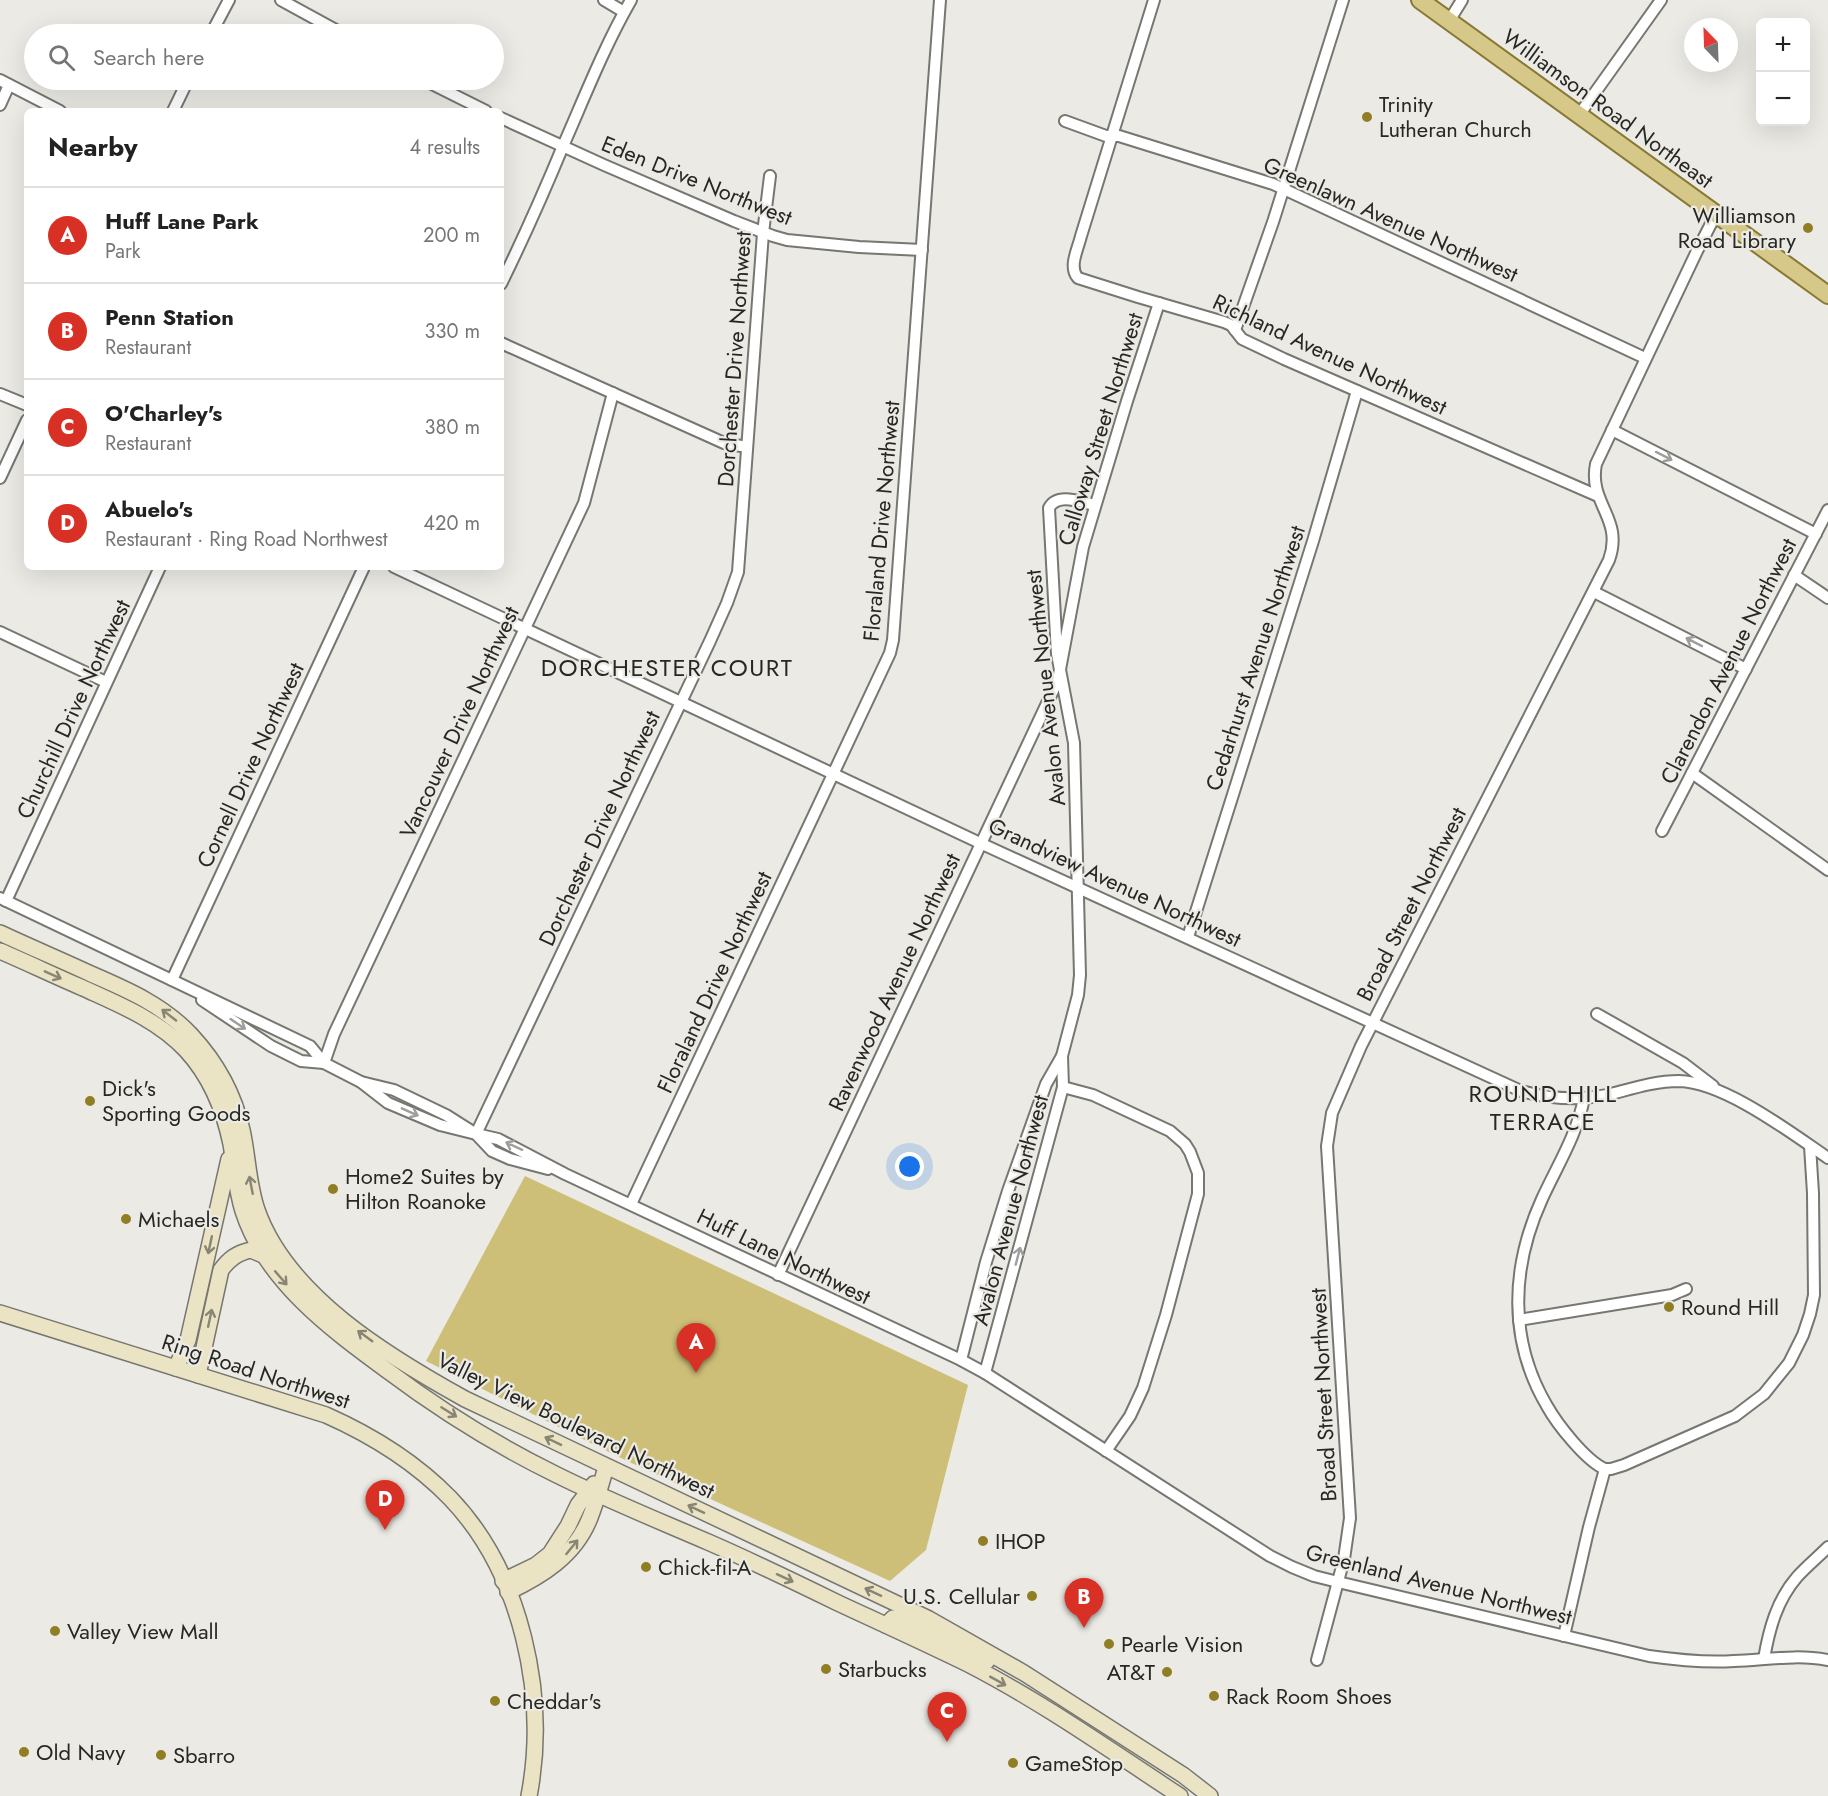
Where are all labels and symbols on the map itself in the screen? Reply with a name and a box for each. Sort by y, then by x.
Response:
north arrow [1684,18,1738,72]
street label: Williamson Road Northeast [1496,21,1721,196]
place label: Trinity Lutheran Church [1379,88,1532,145]
marker: Trinity Lutheran Church [1360,110,1374,124]
street label: Eden Drive Northwest [597,127,798,233]
street label: Greenlawn Avenue Northwest [1259,148,1524,290]
place label: Williamson Road Library [1678,199,1796,256]
marker: Williamson Road Library [1801,221,1815,235]
street label: Dorchester Drive Northwest [709,229,759,488]
street label: Richland Avenue Northwest [1208,286,1453,423]
street label: Calloway Street Northwest [1049,308,1151,549]
street label: Floraland Drive Northwest [855,399,908,643]
one-way arrow [1655,451,1673,463]
street label: Cedarhurst Avenue Northwest [1197,521,1313,795]
street label: Clarendon Avenue Northwest [1652,532,1804,789]
street label: Avalon Avenue Northwest [1017,568,1073,808]
street label: Churchill Drive Northwest [8,593,138,824]
street label: Vancouver Drive Northwest [391,600,527,843]
one-way arrow [1685,636,1703,648]
district label: DORCHESTER COURT [541,650,793,685]
street label: Cornell Drive Northwest [188,656,312,873]
street label: Dorchester Drive Northwest [530,705,668,951]
street label: Broad Street Northwest [1348,801,1474,1006]
street label: Grandview Avenue Northwest [983,809,1247,955]
street label: Ravenwood Avenue Northwest [820,847,968,1116]
street label: Floraland Drive Northwest [648,865,780,1098]
one-way arrow [44,970,62,981]
one-way arrow [161,1008,177,1021]
one-way arrow [229,1018,246,1030]
place label: Dick's Sporting Goods [102,1072,250,1129]
district label: ROUND HILL TERRACE [1468,1076,1618,1139]
street label: Avalon Avenue Northwest [964,1090,1056,1329]
marker: Dick's Sporting Goods [83,1094,97,1108]
one-way arrow [400,1107,418,1119]
one-way arrow [505,1140,523,1152]
your location [895,1152,924,1181]
place label: Home2 Suites by Hilton Roanoke [345,1160,504,1217]
one-way arrow [245,1175,256,1195]
marker: Home2 Suites by Hilton Roanoke [326,1182,340,1196]
street label: Huff Lane Northwest [692,1200,877,1312]
place label: Michaels [138,1203,220,1235]
marker: Michaels [119,1212,133,1226]
one-way arrow [204,1235,215,1254]
one-way arrow [1012,1247,1024,1266]
one-way arrow [274,1270,288,1285]
street label: Broad Street Northwest [1301,1287,1345,1503]
place label: Round Hill [1681,1291,1779,1323]
marker: Round Hill [1662,1300,1676,1314]
one-way arrow [205,1309,216,1328]
pin: A [676,1324,716,1373]
street label: Ring Road Northwest [158,1325,355,1417]
one-way arrow [358,1330,374,1342]
street label: Valley View Boulevard Northwest [432,1344,721,1507]
one-way arrow [440,1407,457,1419]
one-way arrow [545,1435,563,1447]
pin: D [366,1480,404,1530]
one-way arrow [688,1502,706,1514]
place label: IHOP [995,1525,1046,1557]
marker: IHOP [976,1534,990,1548]
street label: Greenland Avenue Northwest [1303,1535,1576,1633]
one-way arrow [565,1539,578,1555]
place label: Chick-fil-A [658,1551,752,1583]
marker: Chick-fil-A [639,1560,653,1574]
one-way arrow [776,1572,794,1584]
pin: B [1064,1578,1104,1628]
place label: U.S. Cellular [903,1580,1020,1612]
one-way arrow [864,1586,882,1598]
marker: U.S. Cellular [1025,1589,1039,1603]
place label: Valley View Mall [67,1615,219,1647]
marker: Valley View Mall [48,1624,62,1638]
place label: Pearle Vision [1121,1628,1243,1660]
marker: Pearle Vision [1102,1637,1116,1651]
place label: Starbucks [838,1653,927,1685]
place label: AT&T [1107,1656,1156,1688]
marker: Starbucks [819,1662,833,1676]
marker: AT&T [1160,1665,1174,1679]
one-way arrow [989,1676,1007,1687]
place label: Rack Room Shoes [1226,1680,1392,1712]
place label: Cheddar's [507,1685,601,1717]
marker: Rack Room Shoes [1207,1689,1221,1703]
pin: C [928,1692,966,1742]
marker: Cheddar's [488,1694,502,1708]
place label: Old Navy [36,1736,125,1768]
place label: Sbarro [173,1739,235,1771]
marker: Old Navy [17,1745,31,1759]
place label: GameStop [1025,1747,1123,1779]
marker: Sbarro [154,1748,168,1762]
marker: GameStop [1006,1756,1020,1770]

